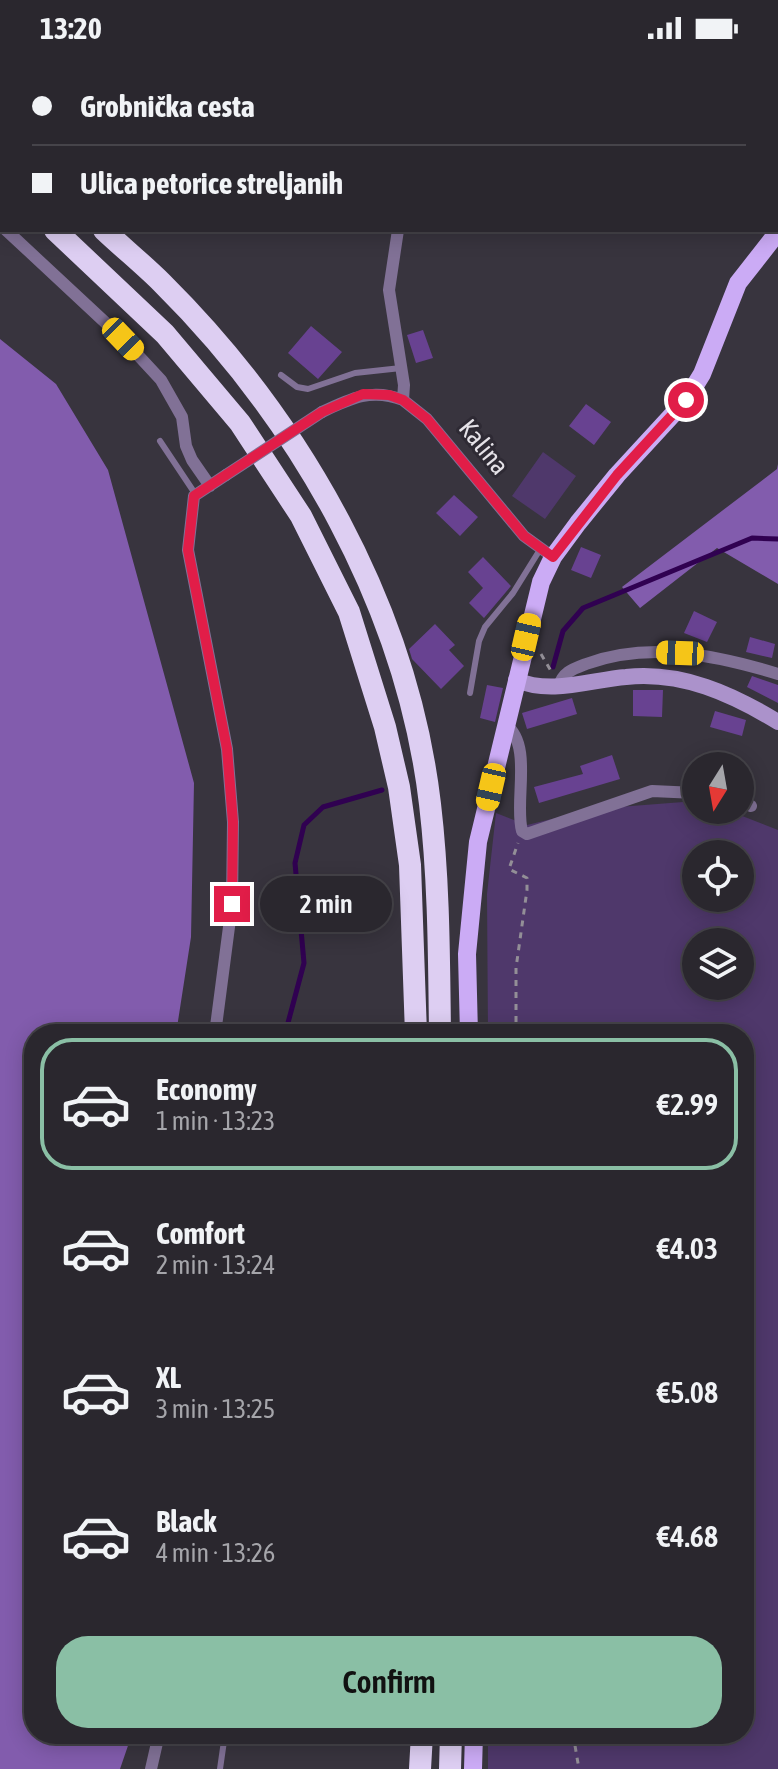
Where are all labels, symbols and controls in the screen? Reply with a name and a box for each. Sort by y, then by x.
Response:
text: 13:20 [40,11,102,45]
text: Grobnička cesta [80,89,255,123]
text: Ulica petorice streljanih [80,166,343,200]
car [98,313,148,365]
route start [668,382,704,418]
street label: Kalina [453,414,515,480]
car [509,611,543,663]
car [656,640,704,666]
north arrow [682,752,754,824]
map controls [682,752,754,1000]
car [474,761,508,813]
button: locate [682,840,754,912]
callout: 2 min [260,876,392,932]
route end [214,886,250,922]
text: 2 min [299,889,353,919]
button: layers [682,928,754,1000]
icon: car [60,1068,132,1140]
text: Economy [156,1072,257,1106]
text: €2.99 [657,1087,718,1121]
text: 1 min · 13:23 [156,1106,275,1136]
icon: car [60,1212,132,1284]
text: Comfort [156,1216,245,1250]
text: €4.03 [657,1231,718,1265]
text: 2 min · 13:24 [156,1250,275,1280]
icon: car [60,1356,132,1428]
text: XL [156,1360,181,1394]
text: €5.08 [657,1375,718,1409]
text: 3 min · 13:25 [156,1394,275,1424]
icon: car [60,1500,132,1572]
text: Black [156,1504,216,1538]
text: €4.68 [657,1519,718,1553]
text: 4 min · 13:26 [156,1538,275,1568]
button: Confirm [56,1636,722,1728]

